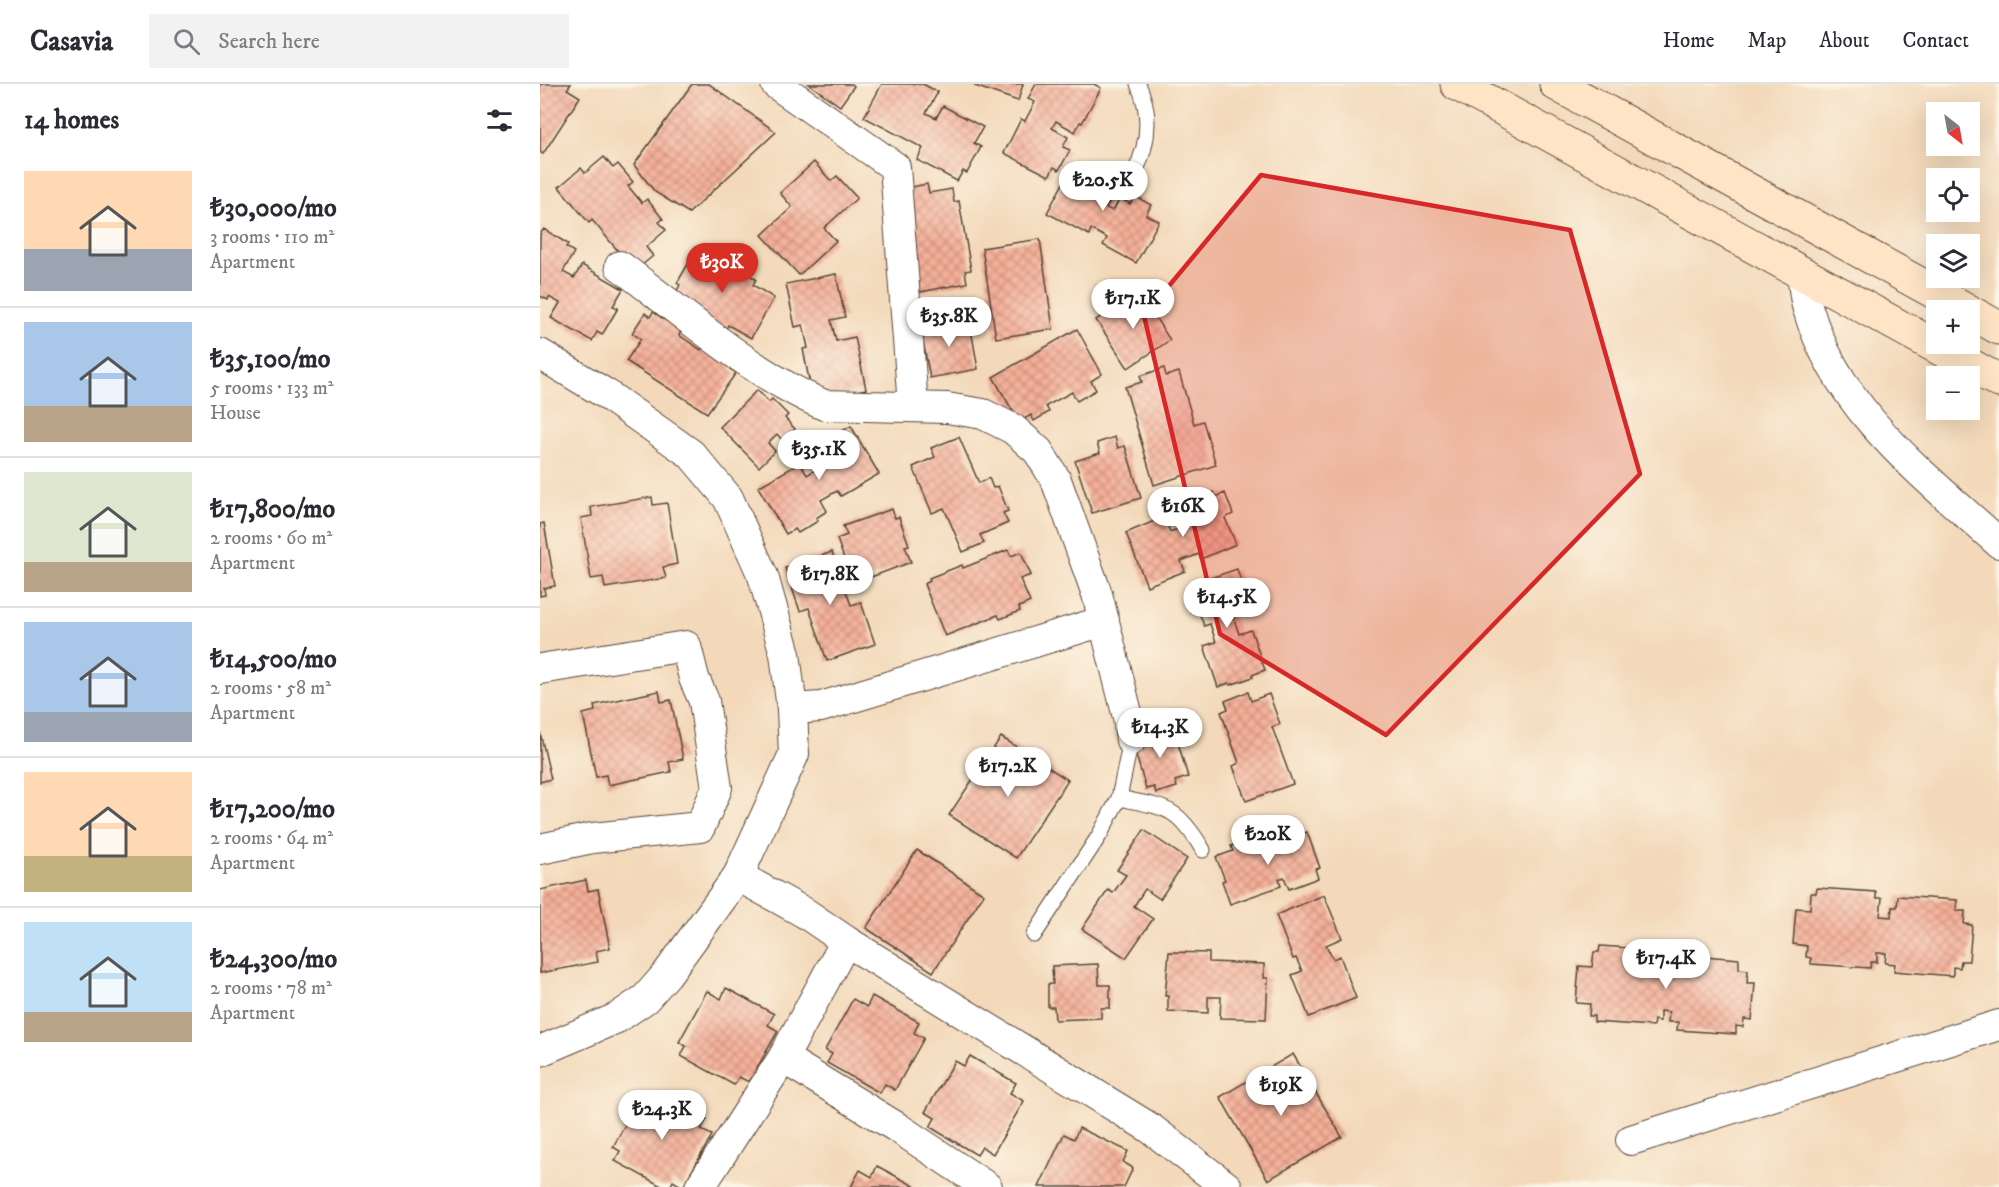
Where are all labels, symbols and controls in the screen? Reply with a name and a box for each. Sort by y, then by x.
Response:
search box [149,14,569,68]
text: Casavia [30,24,113,59]
icon: search [170,25,203,58]
text: Search here [218,28,320,55]
text: Home [1663,28,1715,54]
text: Map [1748,28,1786,54]
text: About [1819,28,1870,54]
text: Contact [1903,28,1969,54]
north arrow [1926,102,1980,156]
map controls [1926,102,1980,420]
text: 14 homes [24,104,119,137]
icon: filters [483,104,516,137]
pin: ₺20.5K [1054,161,1152,212]
text: ₺20.5K [1073,168,1133,193]
button: locate [1926,168,1980,222]
text: ₺30,000/mo [210,192,337,225]
icon: home [72,195,144,267]
text: 3 rooms · 110 m² [210,225,334,250]
button: layers [1926,234,1980,288]
pin: ₺30K [686,243,758,294]
text: Apartment [210,250,295,275]
text: ₺30K [700,250,744,275]
pin: ₺17.1K [1084,279,1182,330]
text: ₺17.1K [1105,286,1161,311]
pin: ₺35.8K [900,297,998,348]
button: + [1926,300,1980,354]
text: ₺35.8K [920,304,978,329]
text: ₺35,100/mo [210,343,330,376]
icon: home [72,346,144,418]
button: − [1926,366,1980,420]
text: 5 rooms · 133 m² [210,376,334,401]
text: House [210,401,261,426]
pin: ₺35.1K [770,430,868,481]
text: ₺35.1K [792,437,846,462]
pin: ₺16K [1147,487,1219,538]
text: ₺17,800/mo [210,493,335,526]
text: ₺16K [1161,494,1205,519]
icon: home [72,496,144,568]
text: 2 rooms · 60 m² [210,526,332,551]
text: Apartment [210,551,295,576]
pin: ₺17.8K [781,555,879,606]
text: ₺17.8K [801,562,859,587]
pin: ₺14.5K [1178,578,1276,629]
text: ₺14.5K [1197,585,1257,610]
text: ₺14,500/mo [210,643,337,676]
icon: home [72,646,144,718]
text: 2 rooms · 58 m² [210,676,331,701]
text: Apartment [210,701,295,726]
pin: ₺14.3K [1111,708,1209,759]
text: ₺14.3K [1131,715,1189,740]
pin: ₺17.2K [959,747,1057,798]
text: ₺17.2K [979,754,1037,779]
text: ₺17,200/mo [210,793,335,826]
icon: home [72,796,144,868]
pin: ₺20K [1232,815,1304,866]
text: ₺20K [1245,822,1291,847]
text: 2 rooms · 64 m² [210,826,333,851]
text: Apartment [210,851,295,876]
pin: ₺17.4K [1617,939,1715,990]
text: ₺24,300/mo [210,943,337,976]
icon: home [72,946,144,1018]
text: ₺17.4K [1636,946,1696,971]
text: 2 rooms · 78 m² [210,976,332,1001]
text: Apartment [210,1001,295,1026]
pin: ₺19K [1245,1066,1317,1117]
text: ₺19K [1260,1073,1302,1098]
pin: ₺24.3K [613,1090,711,1141]
text: ₺24.3K [632,1097,692,1122]

